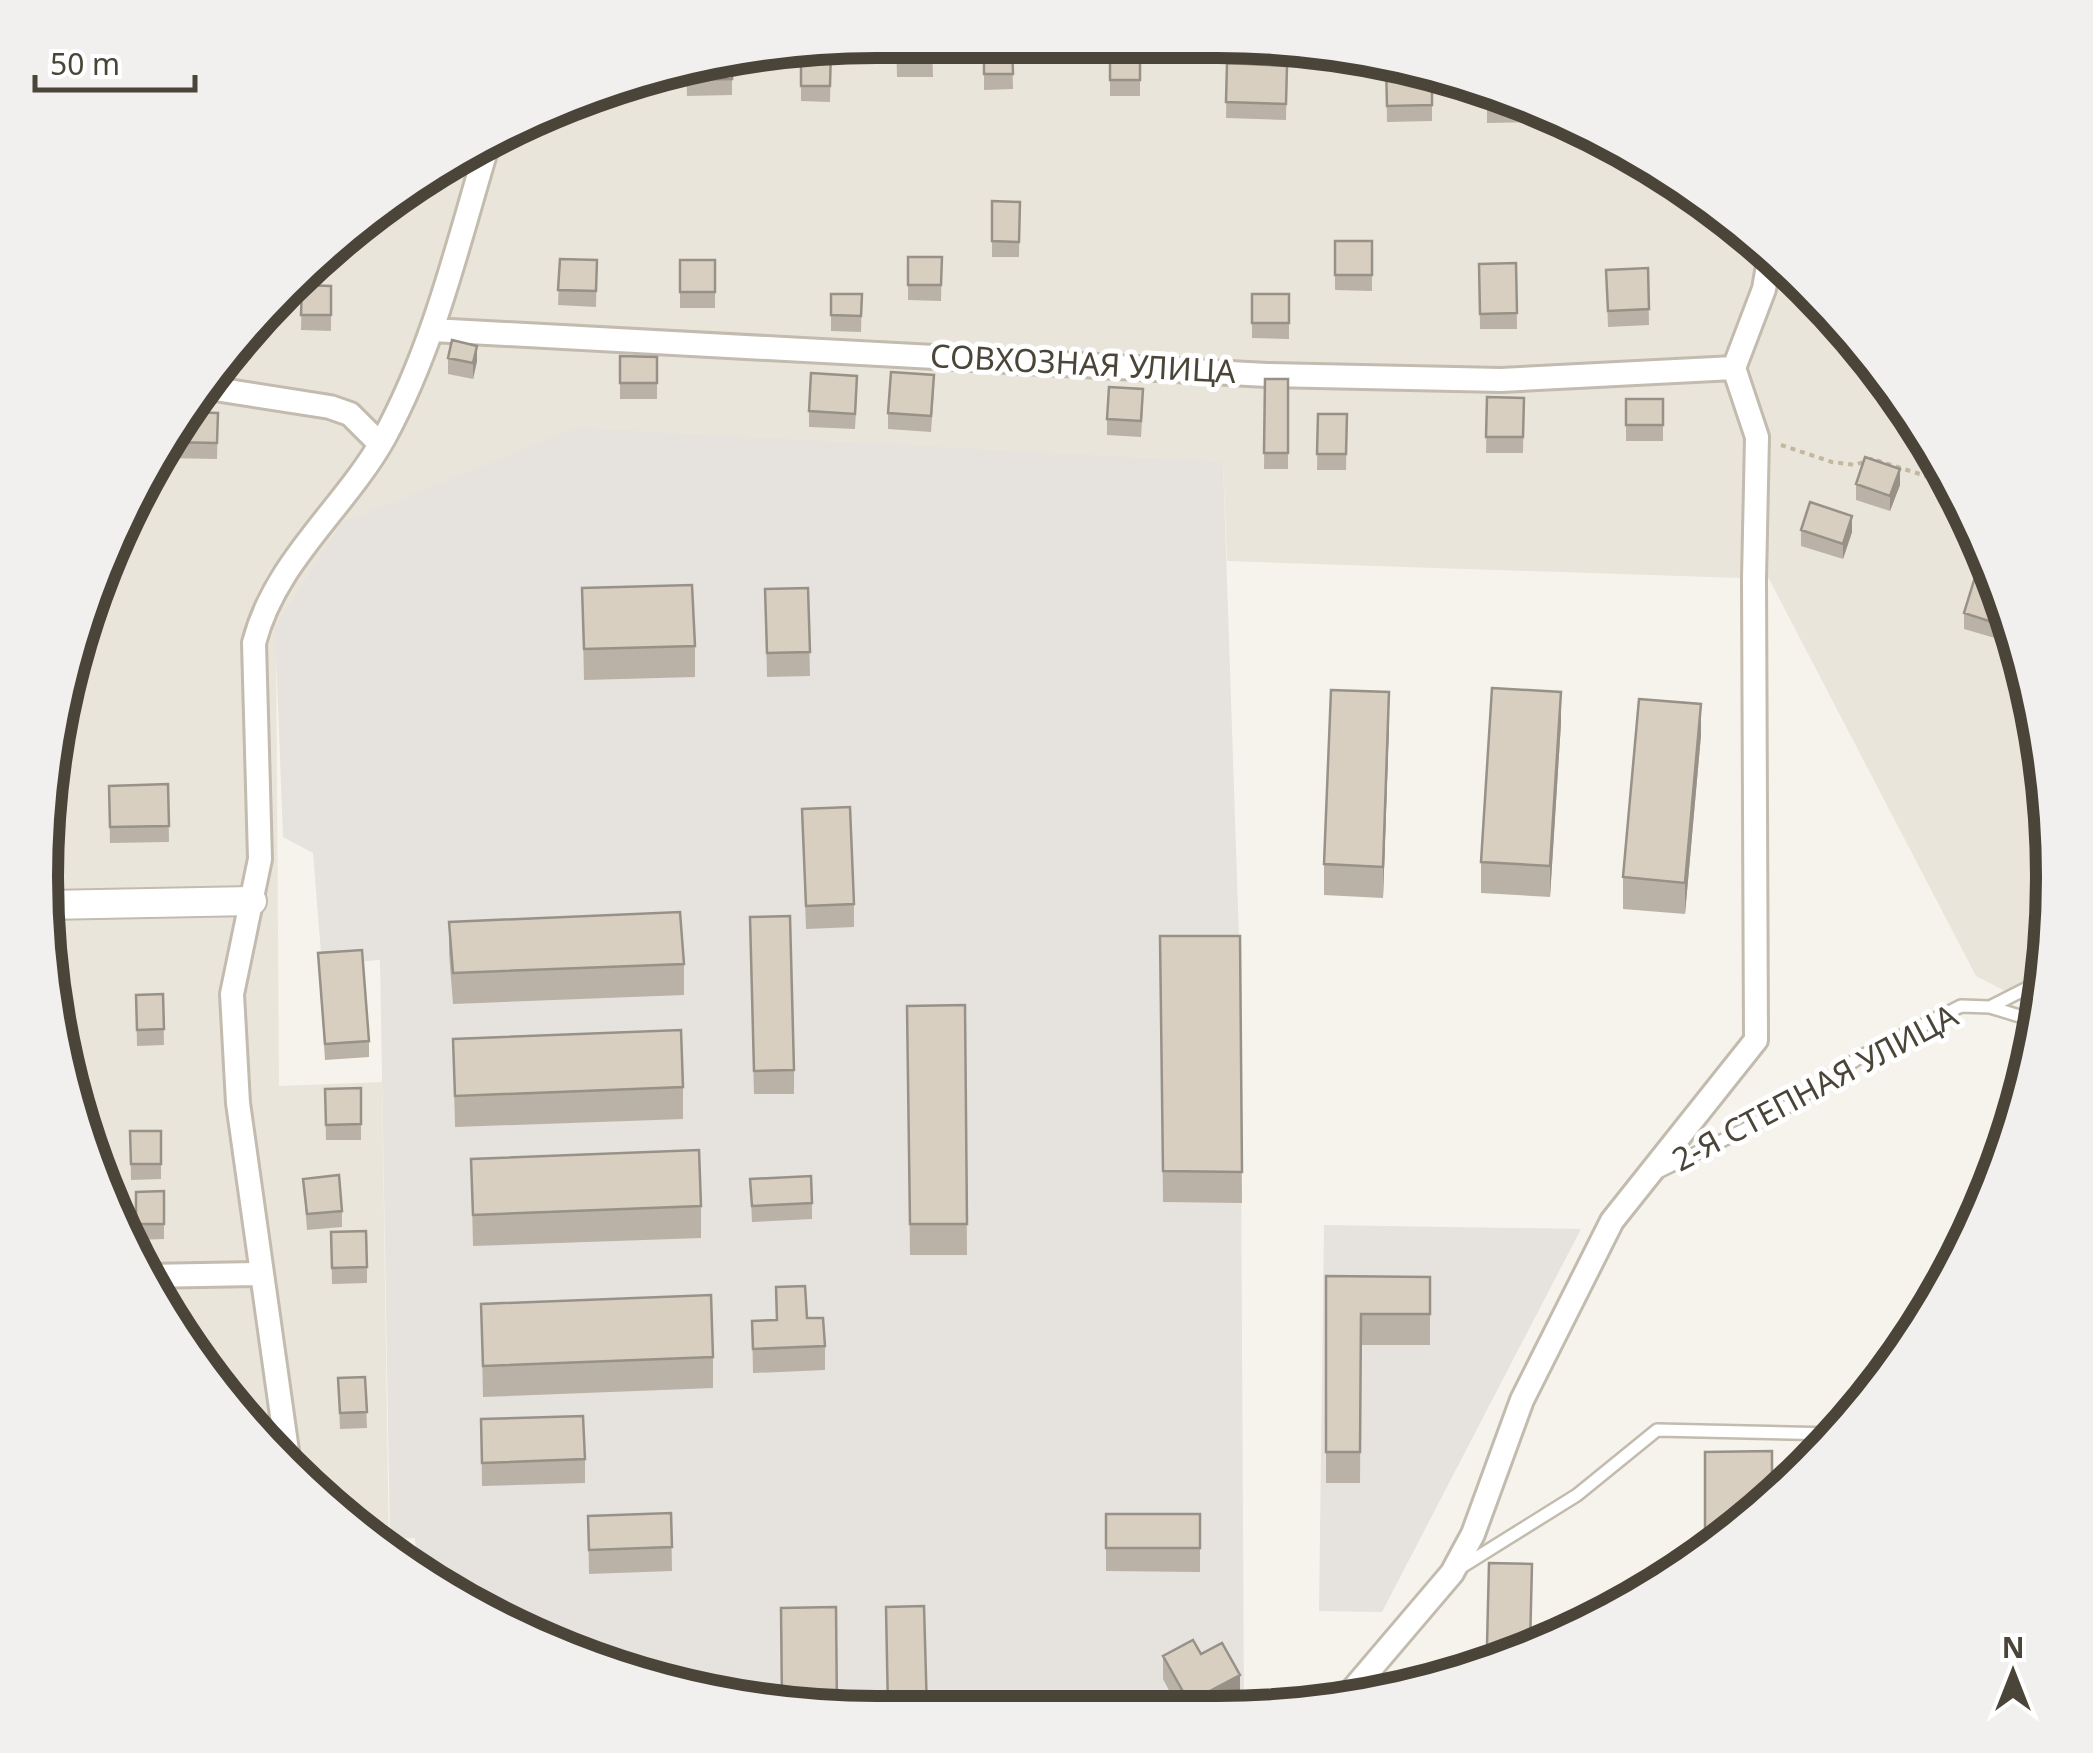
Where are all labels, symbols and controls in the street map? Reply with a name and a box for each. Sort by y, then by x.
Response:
scale bar [35,30,195,92]
text: 50 m [50,43,120,84]
street label: СОВХОЗНАЯ УЛИЦА [929,333,1238,392]
street label: 2-Я СТЕПНАЯ УЛИЦА [1664,993,1965,1180]
north arrow [1963,1623,2063,1723]
text: N [2002,1628,2024,1666]

